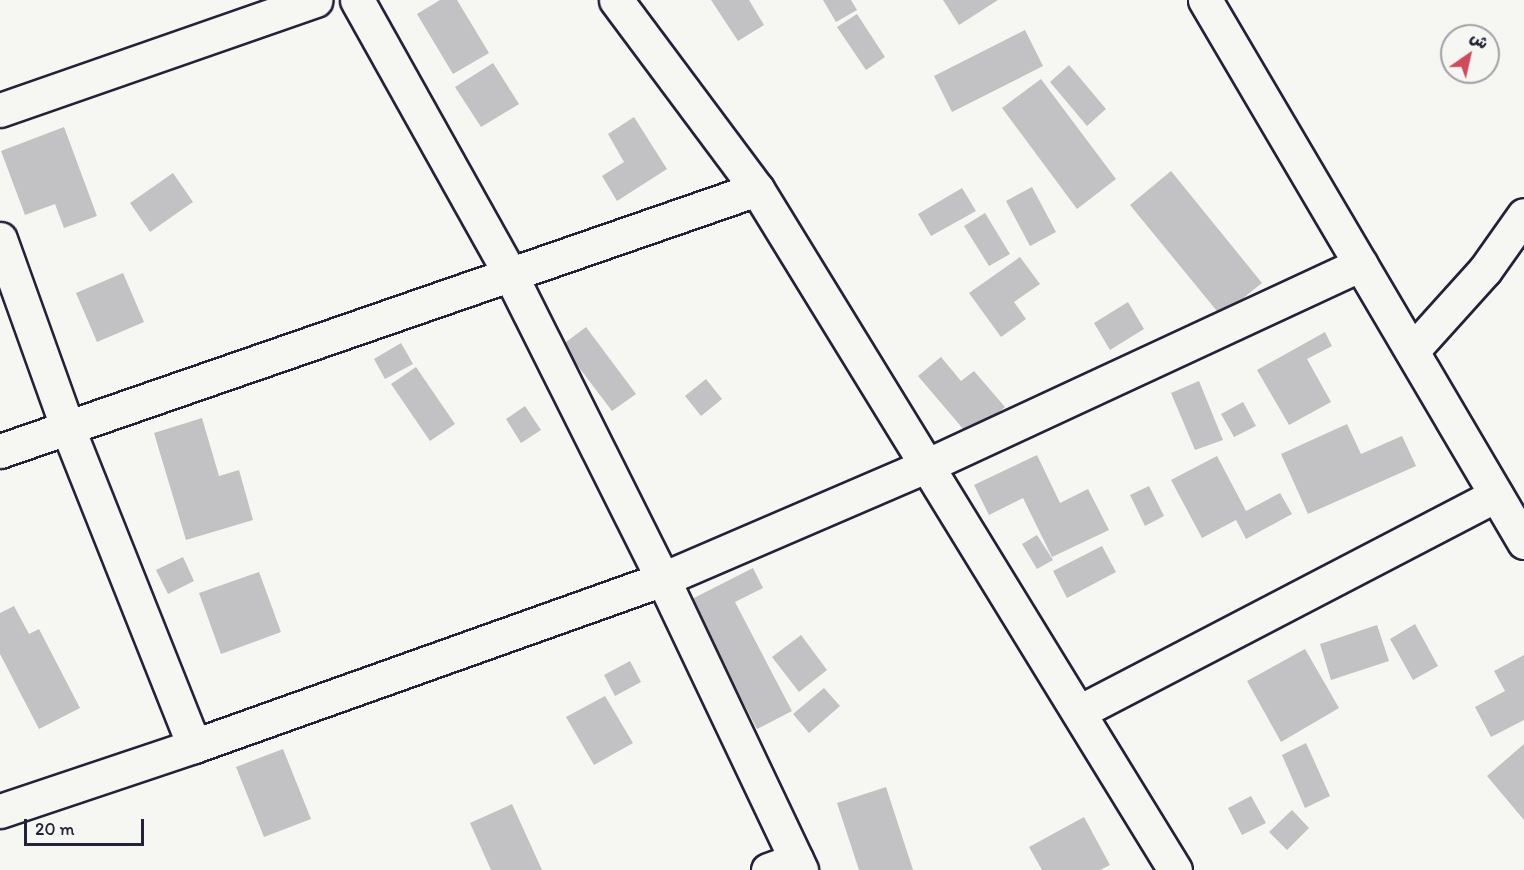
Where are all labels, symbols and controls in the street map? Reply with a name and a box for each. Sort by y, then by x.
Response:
north arrow [1440,24,1500,84]
text: ش [1467,28,1492,53]
scale bar [27,807,147,845]
text: 20 m [35,818,75,840]

